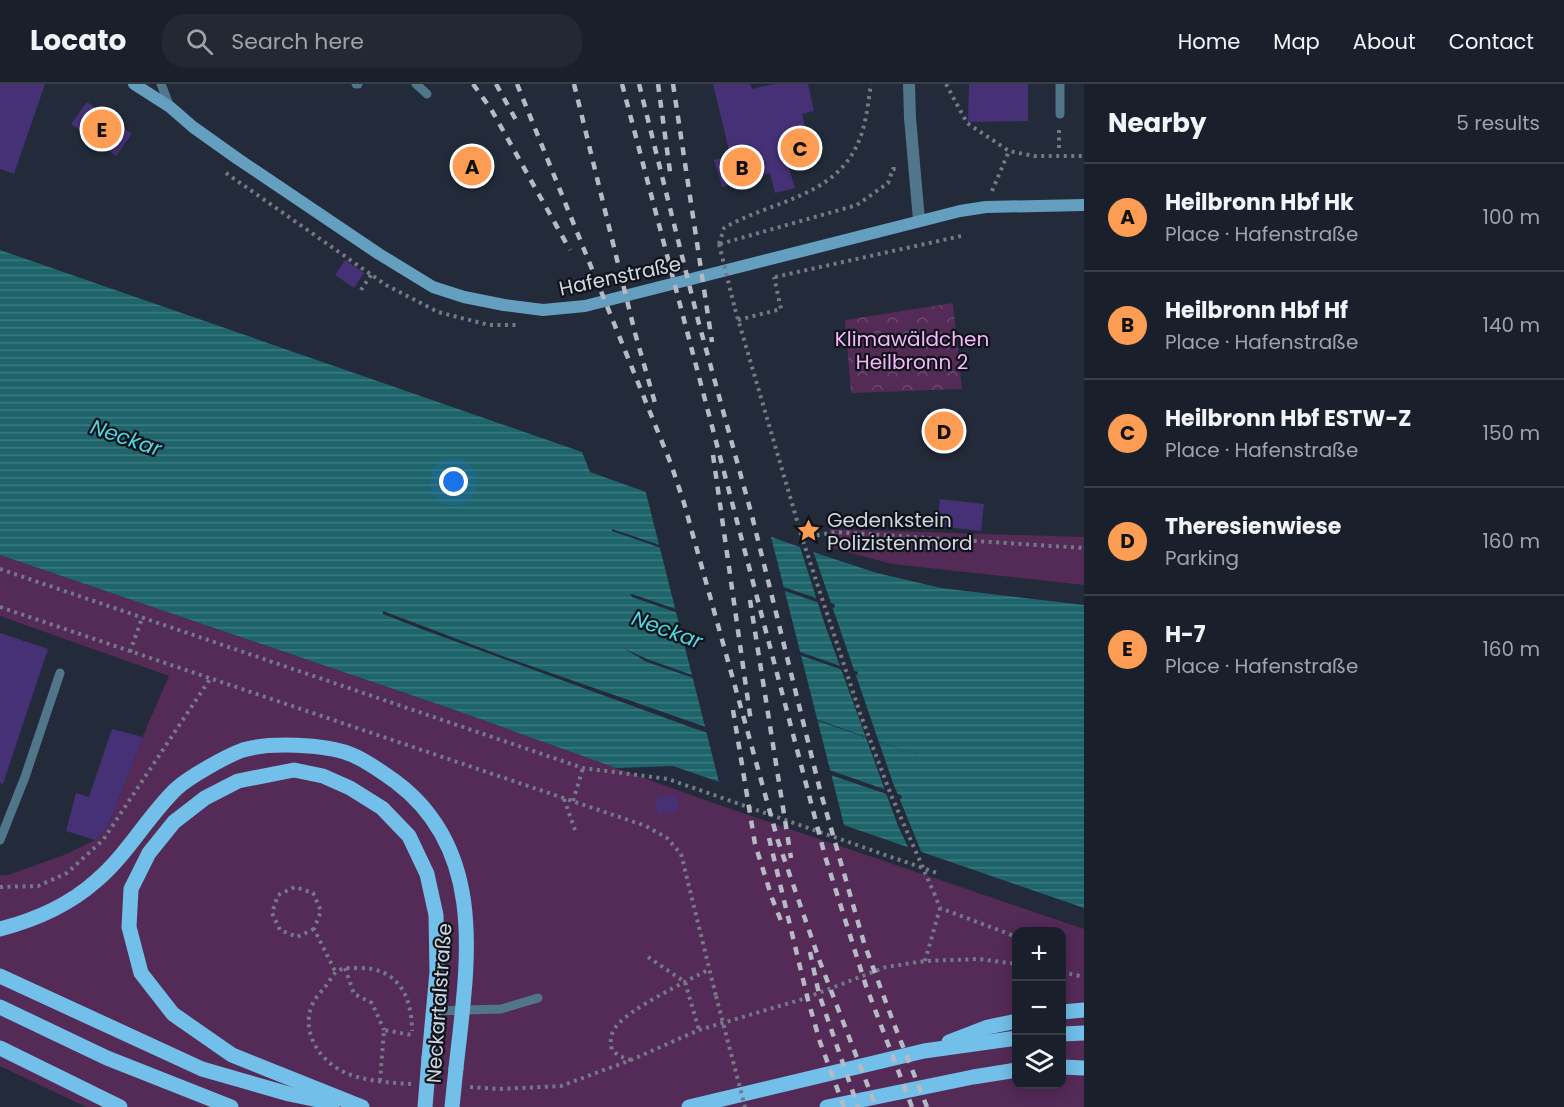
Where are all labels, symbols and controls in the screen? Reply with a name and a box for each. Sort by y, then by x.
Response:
search box [162,14,582,68]
text: Locato [30,21,126,60]
icon: search [183,25,216,58]
text: Search here [231,26,364,57]
text: Home [1178,27,1240,56]
text: Map [1273,27,1320,56]
text: About [1353,27,1416,56]
text: Contact [1449,27,1534,56]
text: Nearby [1108,105,1206,141]
pin: E [82,106,122,152]
text: 5 results [1456,109,1540,137]
pin: C [780,126,820,170]
pin: A [452,144,492,188]
pin: B [722,144,762,190]
text: Heilbronn Hbf Hk [1165,187,1354,218]
text: A [1120,203,1135,231]
text: 100 m [1483,203,1540,231]
text: Place · Hafenstraße [1165,220,1358,248]
street label: Hafenstraße [557,249,683,303]
text: Heilbronn Hbf Hf [1165,295,1348,326]
text: B [1121,311,1134,339]
text: 140 m [1483,311,1540,339]
park label: Klimawäldchen Heilbronn 2 [835,325,989,376]
text: Place · Hafenstraße [1165,328,1358,356]
text: Heilbronn Hbf ESTW-Z [1165,403,1411,434]
pin: D [924,408,964,454]
water label: Neckar [87,412,167,464]
text: C [1120,419,1135,447]
text: 150 m [1483,419,1540,447]
text: Place · Hafenstraße [1165,436,1358,464]
your location [439,467,468,496]
place label: Gedenkstein Polizistenmord [827,506,973,557]
text: Theresienwiese [1165,511,1341,542]
place icon: Gedenkstein Polizistenmord [796,518,822,544]
text: D [1120,527,1135,555]
text: 160 m [1482,527,1540,555]
text: Parking [1165,544,1239,572]
water label: Neckar [628,603,708,656]
text: H-7 [1165,619,1206,650]
text: E [1122,635,1133,663]
text: 160 m [1482,635,1540,663]
text: Place · Hafenstraße [1165,652,1358,680]
street label: Neckartalstraße [419,922,459,1084]
map controls [1012,927,1066,1089]
button: + [1012,927,1066,981]
button: − [1012,981,1066,1035]
button: layers [1012,1035,1066,1089]

